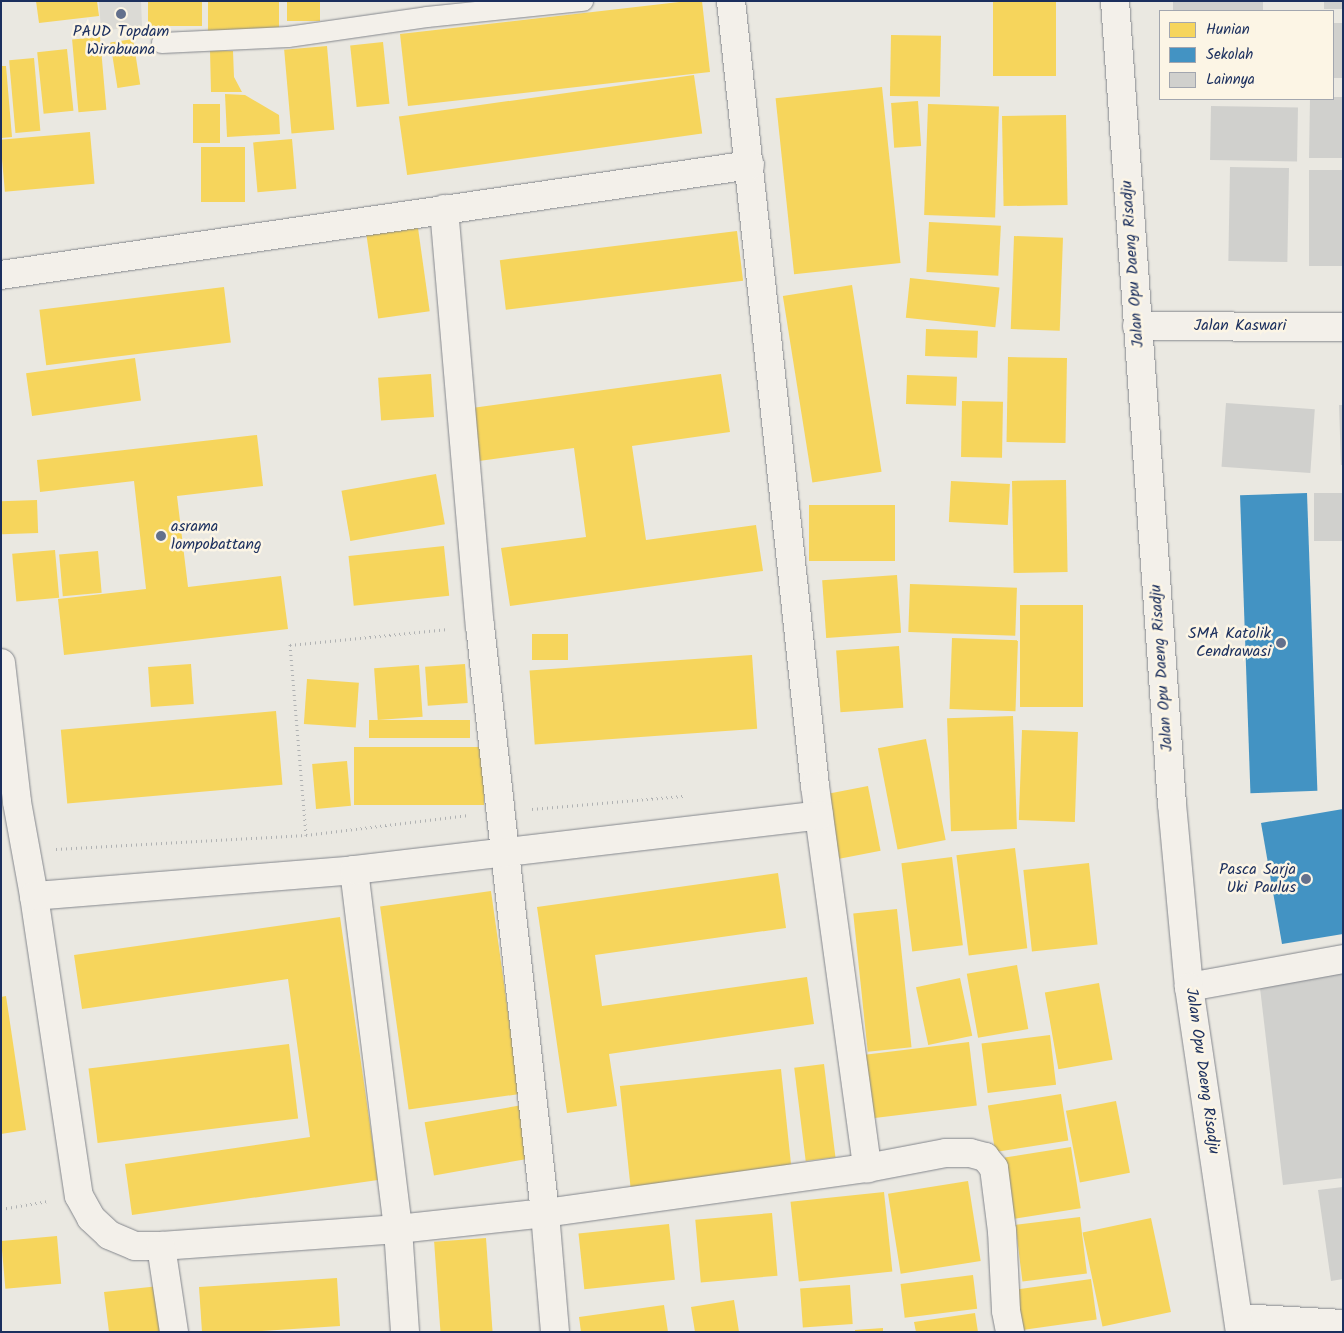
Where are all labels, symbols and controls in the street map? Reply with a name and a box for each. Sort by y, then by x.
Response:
marker: PAUD Topdam Wirabuana [115,8,127,20]
legend [1159,10,1334,100]
text: Hunian [1206,18,1250,42]
place label: PAUD Topdam Wirabuana [73,22,169,60]
text: Sekolah [1206,43,1253,67]
text: Lainnya [1206,68,1255,92]
street label: Jalan Opu Daeng Risadju [1118,180,1148,348]
street label: Jalan Kaswari [1194,316,1286,336]
place label: asrama lompobattang [171,517,262,555]
marker: asrama lompobattang [155,530,167,542]
street label: Jalan Opu Daeng Risadju [1147,584,1177,752]
place label: SMA Katolik Cendrawasi [1188,624,1271,662]
marker: SMA Katolik Cendrawasi [1275,637,1287,649]
place label: Pasca Sarja Uki Paulus [1219,860,1296,898]
marker: Pasca Sarja Uki Paulus [1300,873,1312,885]
street label: Jalan Opu Daeng Risadju [1181,987,1223,1155]

